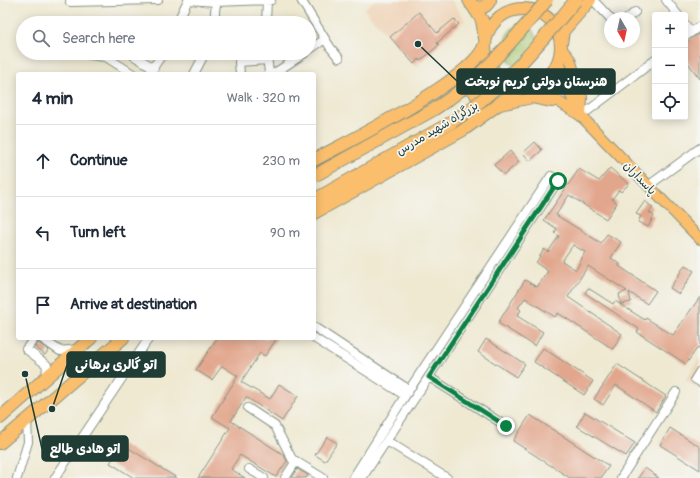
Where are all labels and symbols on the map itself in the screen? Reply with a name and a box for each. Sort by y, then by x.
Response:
north arrow [604,12,640,48]
callout: هنرستان دولتی کریم نوبخت [457,69,615,94]
text: هنرستان دولتی کریم نوبخت [465,74,607,92]
street label: بزرگراه شهید مدرس [394,98,481,159]
street label: پاسداران [620,158,659,198]
route start [549,172,567,190]
callout: اتو گالری برهانی [67,352,165,377]
text: اتو گالری برهانی [75,356,157,373]
route end [497,417,515,435]
callout: اتو هادی طالع [42,436,128,461]
text: اتو هادی طالع [50,441,120,458]

